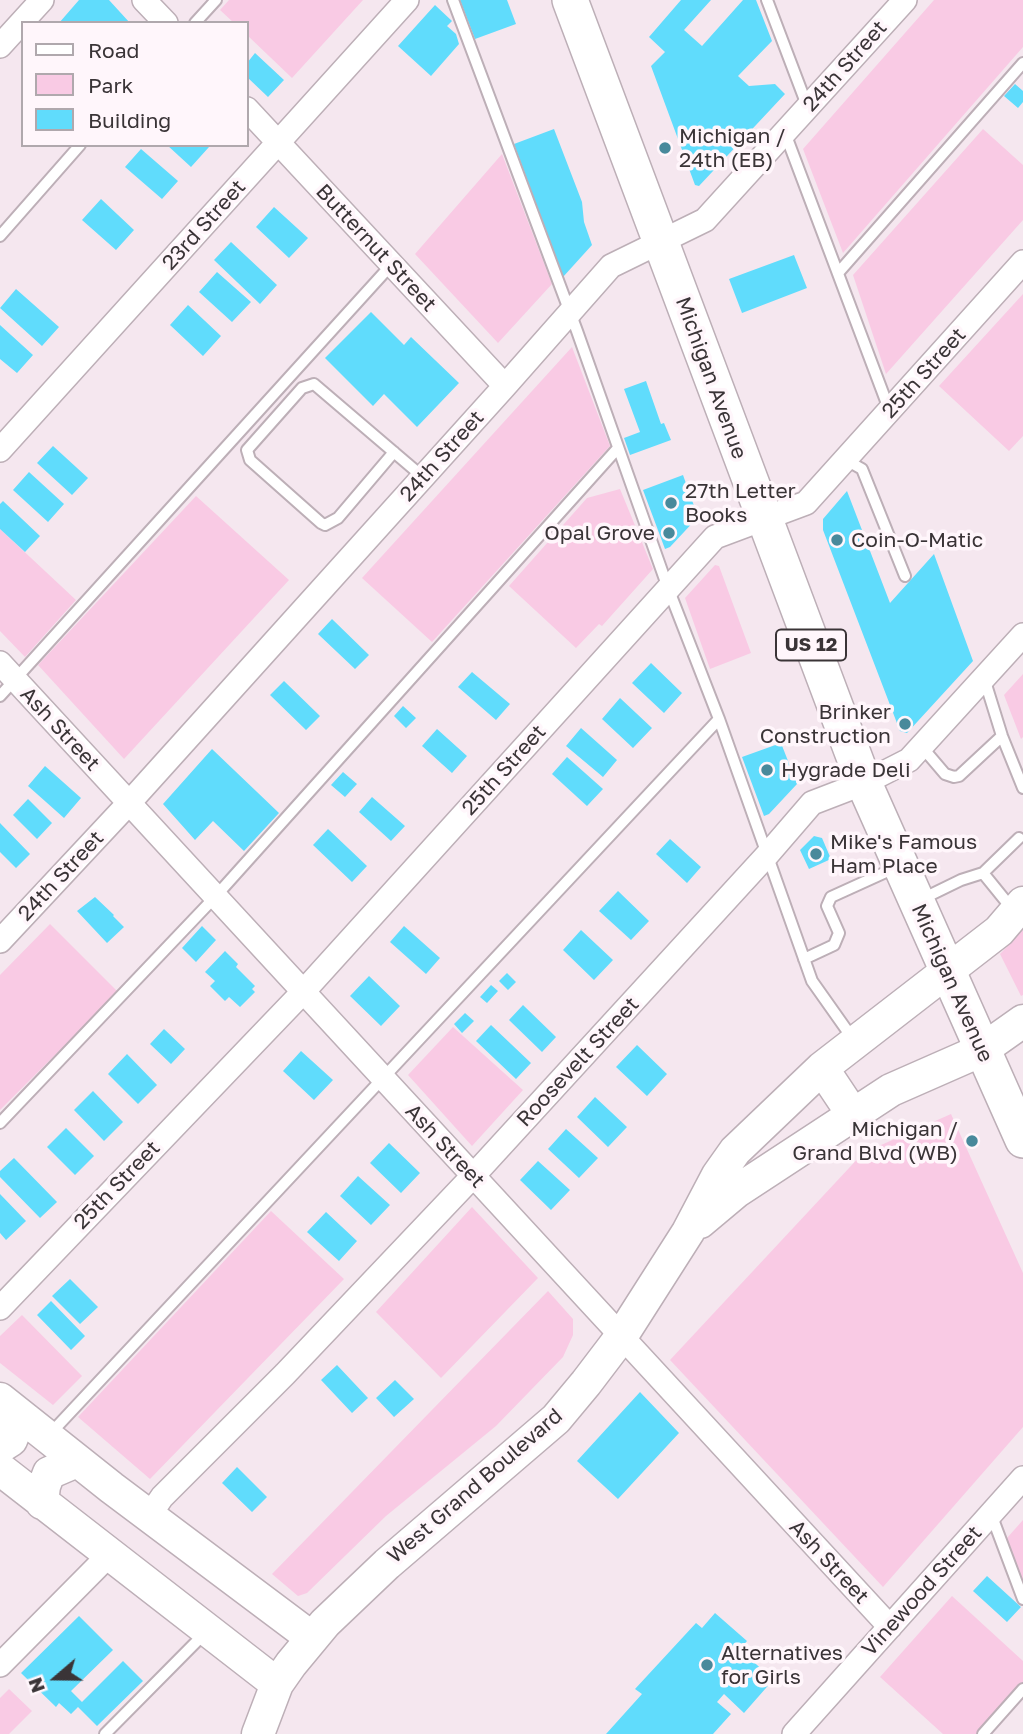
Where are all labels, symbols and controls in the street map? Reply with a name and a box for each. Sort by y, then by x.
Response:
street label: 24th Street [798,15,892,117]
legend [21,21,248,147]
text: Road [88,37,139,63]
text: Park [88,72,133,98]
text: Building [88,107,171,133]
place label: Michigan / 24th (EB) [679,123,786,173]
marker: Michigan / 24th (EB) [657,140,673,156]
street label: 23rd Street [157,175,251,275]
street label: Butternut Street [310,179,442,317]
street label: Michigan Avenue [670,293,752,463]
street label: 25th Street [877,323,971,423]
street label: 24th Street [395,405,489,507]
place label: 27th Letter Books [685,478,796,528]
marker: 27th Letter Books [663,495,679,511]
place label: Opal Grove [544,520,655,546]
marker: Opal Grove [661,525,677,541]
place label: Coin-O-Matic [851,527,983,553]
marker: Coin-O-Matic [829,532,845,548]
road number: US 12 [776,630,846,660]
street label: Ash Street [15,682,105,776]
place label: Brinker Construction [760,699,891,749]
marker: Brinker Construction [897,716,913,732]
street label: 25th Street [457,720,551,820]
place label: Hygrade Deli [781,757,911,783]
marker: Hygrade Deli [759,762,775,778]
street label: 24th Street [13,826,109,926]
place label: Mike's Famous Ham Place [830,829,977,879]
marker: Mike's Famous Ham Place [808,846,824,862]
street label: Michigan Avenue [906,900,998,1066]
street label: Roosevelt Street [512,992,644,1132]
street label: Ash Street [400,1099,490,1193]
place label: Michigan / Grand Blvd (WB) [792,1116,958,1166]
marker: Michigan / Grand Blvd (WB) [964,1133,980,1149]
street label: 25th Street [69,1136,165,1234]
street label: West Grand Boulevard [382,1403,568,1569]
street label: Ash Street [784,1515,874,1609]
street label: Vinewood Street [857,1521,987,1661]
place label: Alternatives for Girls [721,1640,843,1690]
north arrow [21,1643,91,1713]
marker: Alternatives for Girls [699,1657,715,1673]
text: N [23,1675,49,1696]

